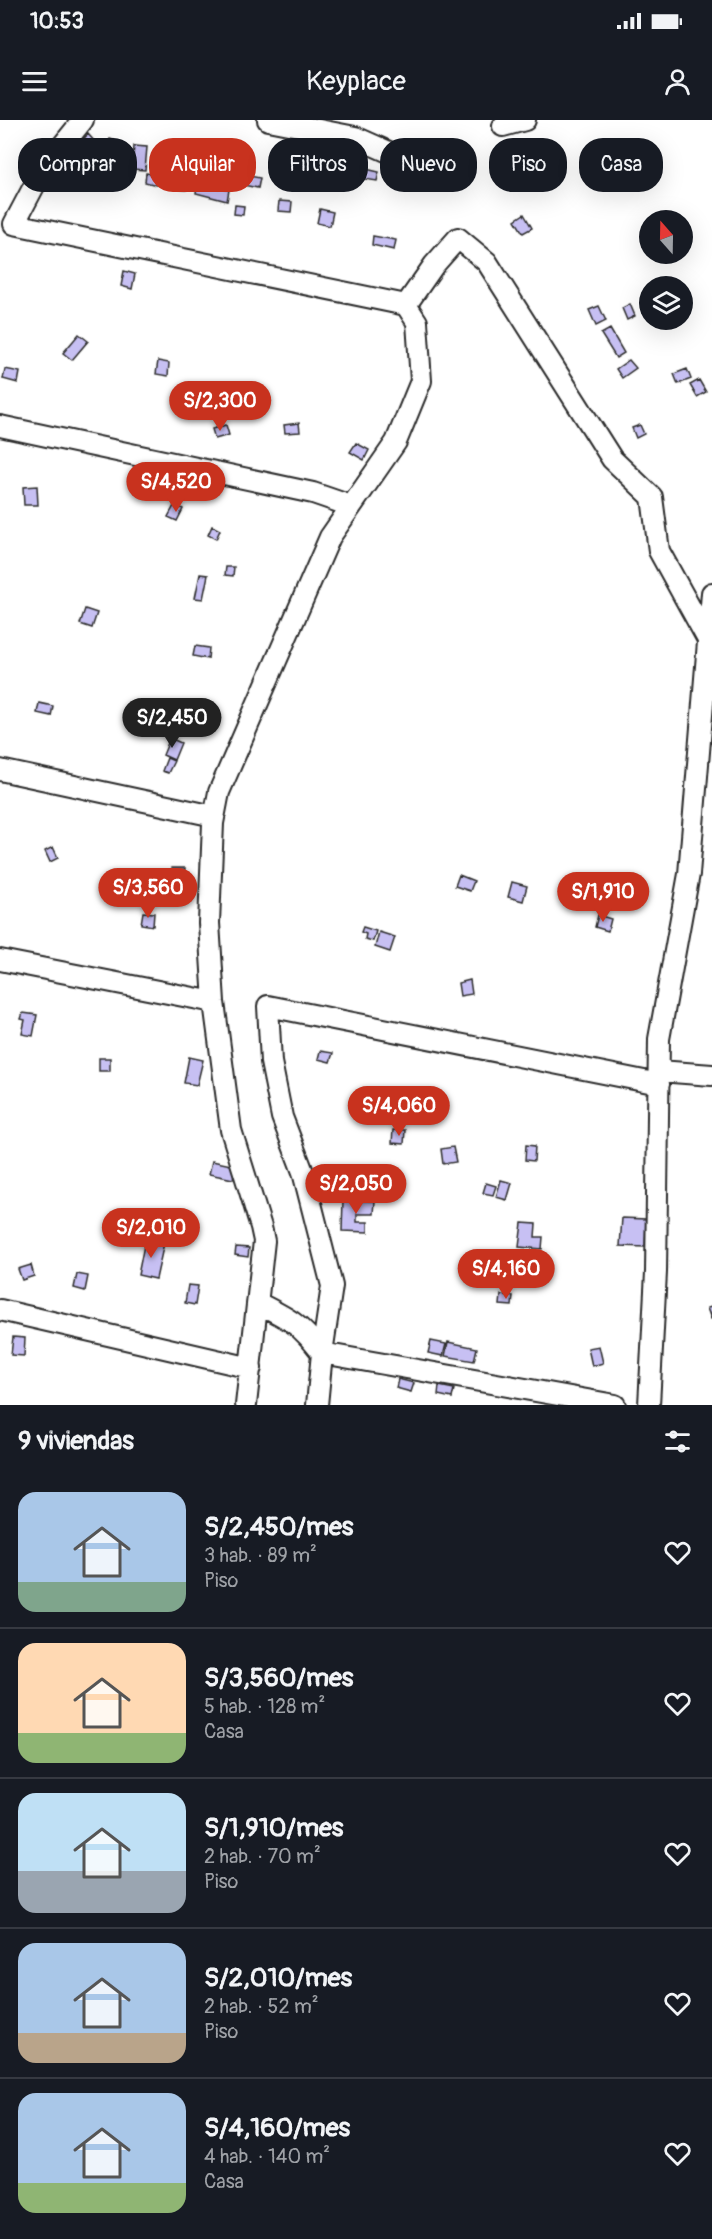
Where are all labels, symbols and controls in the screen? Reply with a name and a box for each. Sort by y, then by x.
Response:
text: 10:53 [30,7,84,35]
icon: menu [18,65,51,98]
text: Keyplace [306,65,406,98]
icon: person [661,65,694,98]
chip: Comprar [18,138,137,192]
chip: Alquilar [149,138,256,192]
chip: Filtros [268,138,368,192]
chip: Nuevo [380,138,477,192]
chip: Piso [489,138,567,192]
chip: Casa [579,138,663,192]
north arrow [639,210,693,264]
map controls [639,210,693,330]
button: layers [639,276,693,330]
pin: S/2,300 [165,381,275,432]
text: S/2,300 [183,388,257,413]
pin: S/4,520 [121,462,231,513]
text: S/4,520 [140,469,212,494]
pin: S/2,450 [117,698,227,749]
text: S/2,450 [136,705,208,730]
pin: S/3,560 [93,868,203,919]
pin: S/1,910 [548,872,658,923]
text: S/3,560 [112,875,184,900]
text: S/1,910 [571,879,635,904]
pin: S/4,060 [344,1086,454,1137]
text: S/4,060 [362,1093,436,1118]
pin: S/2,050 [301,1164,411,1215]
text: S/2,050 [319,1171,393,1196]
pin: S/2,010 [96,1208,206,1259]
text: S/2,010 [116,1215,186,1240]
pin: S/4,160 [451,1249,561,1300]
text: S/4,160 [472,1256,540,1281]
text: 9 viviendas [18,1425,134,1457]
icon: filters [661,1425,694,1458]
text: S/2,450/mes [204,1511,353,1543]
icon: home [66,1516,138,1588]
icon: heart [661,1536,694,1569]
text: 3 hab. · 89 m² [204,1543,317,1568]
text: Piso [204,1568,238,1593]
text: S/3,560/mes [204,1662,353,1694]
icon: home [66,1667,138,1739]
icon: heart [661,1687,694,1720]
text: 5 hab. · 128 m² [204,1694,325,1719]
text: Casa [204,1719,244,1744]
text: S/1,910/mes [204,1812,343,1844]
icon: home [66,1817,138,1889]
icon: heart [661,1837,694,1870]
text: 2 hab. · 70 m² [204,1844,321,1869]
text: Piso [204,1869,238,1894]
text: S/2,010/mes [204,1962,352,1994]
icon: home [66,1967,138,2039]
icon: heart [661,1987,694,2020]
text: 2 hab. · 52 m² [204,1994,319,2019]
text: Piso [204,2019,238,2044]
text: S/4,160/mes [204,2112,350,2144]
icon: home [66,2117,138,2189]
icon: heart [661,2137,694,2170]
text: 4 hab. · 140 m² [204,2144,330,2169]
text: Casa [204,2169,244,2194]

